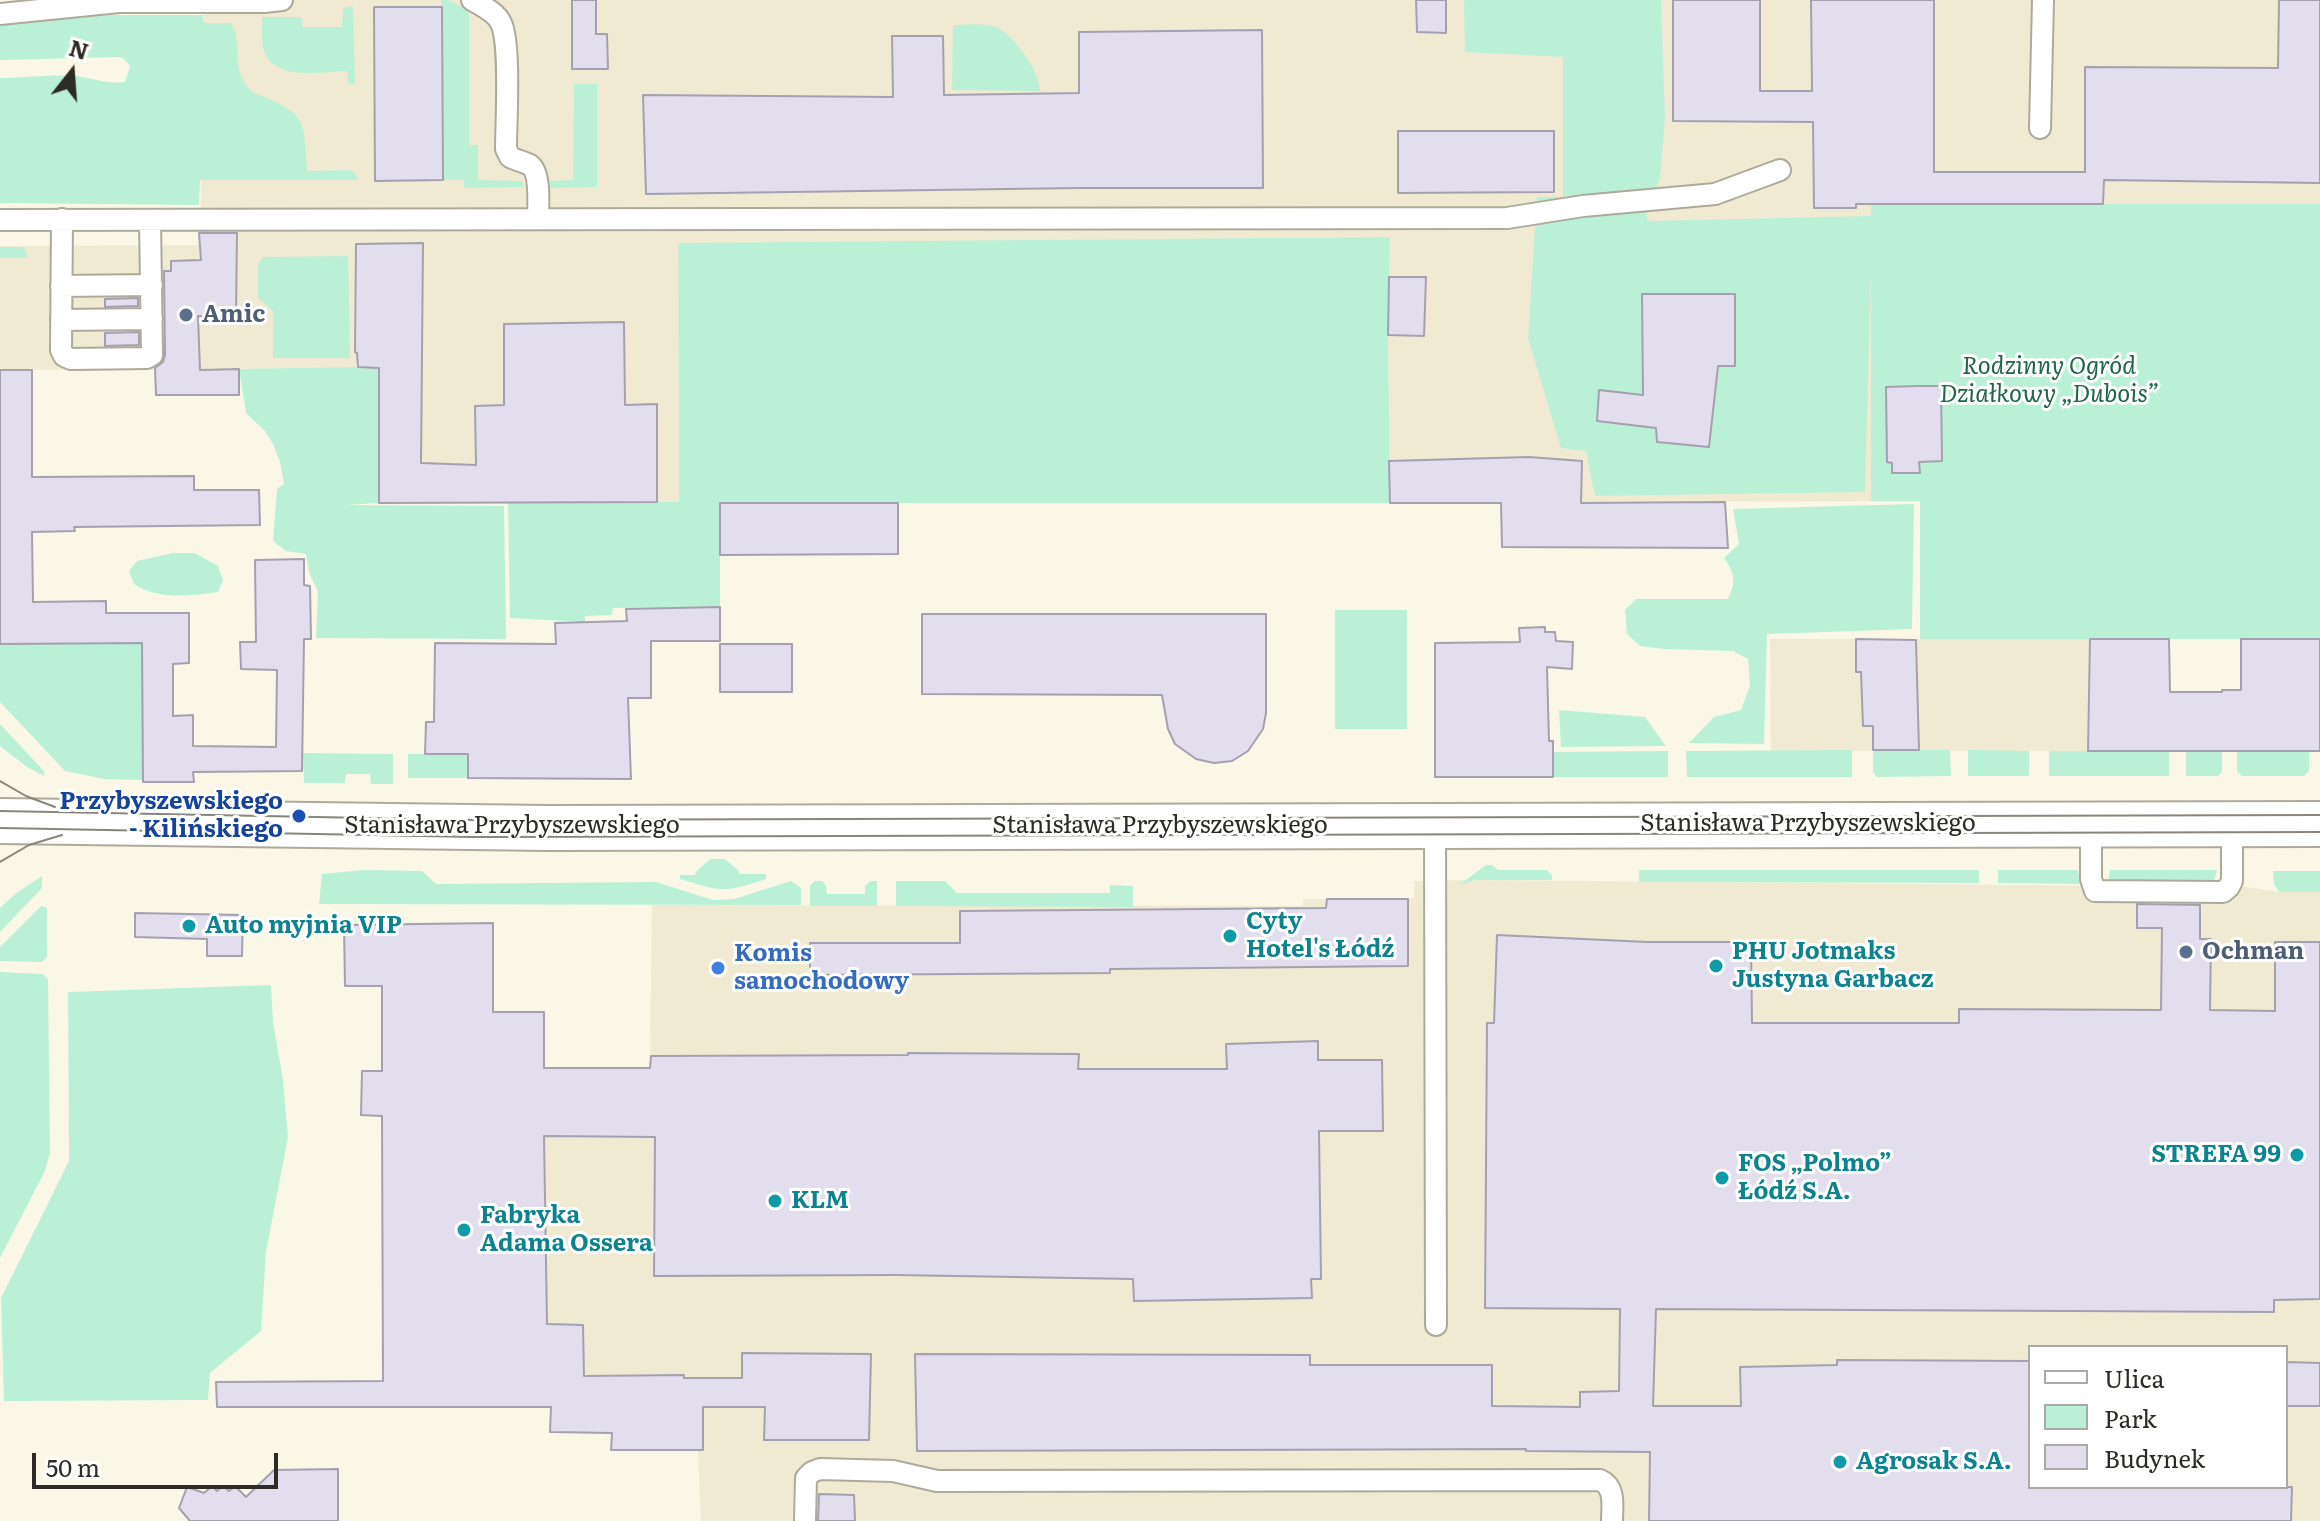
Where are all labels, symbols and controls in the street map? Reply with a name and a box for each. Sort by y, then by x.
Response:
text: N [66,30,93,67]
north arrow [32,32,112,112]
place label: Amic [202,301,265,329]
marker: Amic [177,306,195,324]
park label: Rodzinny Ogród Działkowy „Dubois” [1939,353,2159,409]
place label: Przybyszewskiego - Kilińskiego [59,788,283,844]
marker: Przybyszewskiego - Kilińskiego [290,807,308,825]
street label: Stanisława Przybyszewskiego [1640,810,1976,838]
street label: Stanisława Przybyszewskiego [344,812,680,840]
street label: Stanisława Przybyszewskiego [992,812,1328,840]
place label: Cyty Hotel's Łódź [1246,908,1394,964]
place label: Auto myjnia VIP [205,912,402,940]
marker: Auto myjnia VIP [180,917,198,935]
marker: Cyty Hotel's Łódź [1221,927,1239,945]
place label: PHU Jotmaks Justyna Garbacz [1732,938,1934,994]
place label: Ochman [2202,938,2304,966]
place label: Komis samochodowy [734,940,909,996]
marker: Ochman [2177,943,2195,961]
marker: PHU Jotmaks Justyna Garbacz [1707,957,1725,975]
marker: Komis samochodowy [709,959,727,977]
place label: STREFA 99 [2151,1141,2281,1169]
marker: STREFA 99 [2288,1146,2306,1164]
place label: FOS „Polmo” Łódź S.A. [1738,1150,1892,1206]
marker: FOS „Polmo” Łódź S.A. [1713,1169,1731,1187]
place label: KLM [791,1187,849,1215]
marker: KLM [766,1192,784,1210]
place label: Fabryka Adama Ossera [480,1202,653,1258]
marker: Fabryka Adama Ossera [455,1221,473,1239]
legend [2028,1345,2288,1489]
text: Ulica [2104,1360,2164,1395]
text: Park [2104,1400,2157,1435]
scale bar [36,1437,282,1487]
text: Budynek [2104,1440,2205,1475]
place label: Agrosak S.A. [1856,1448,2012,1476]
text: 50 m [46,1449,100,1484]
marker: Agrosak S.A. [1831,1453,1849,1471]

